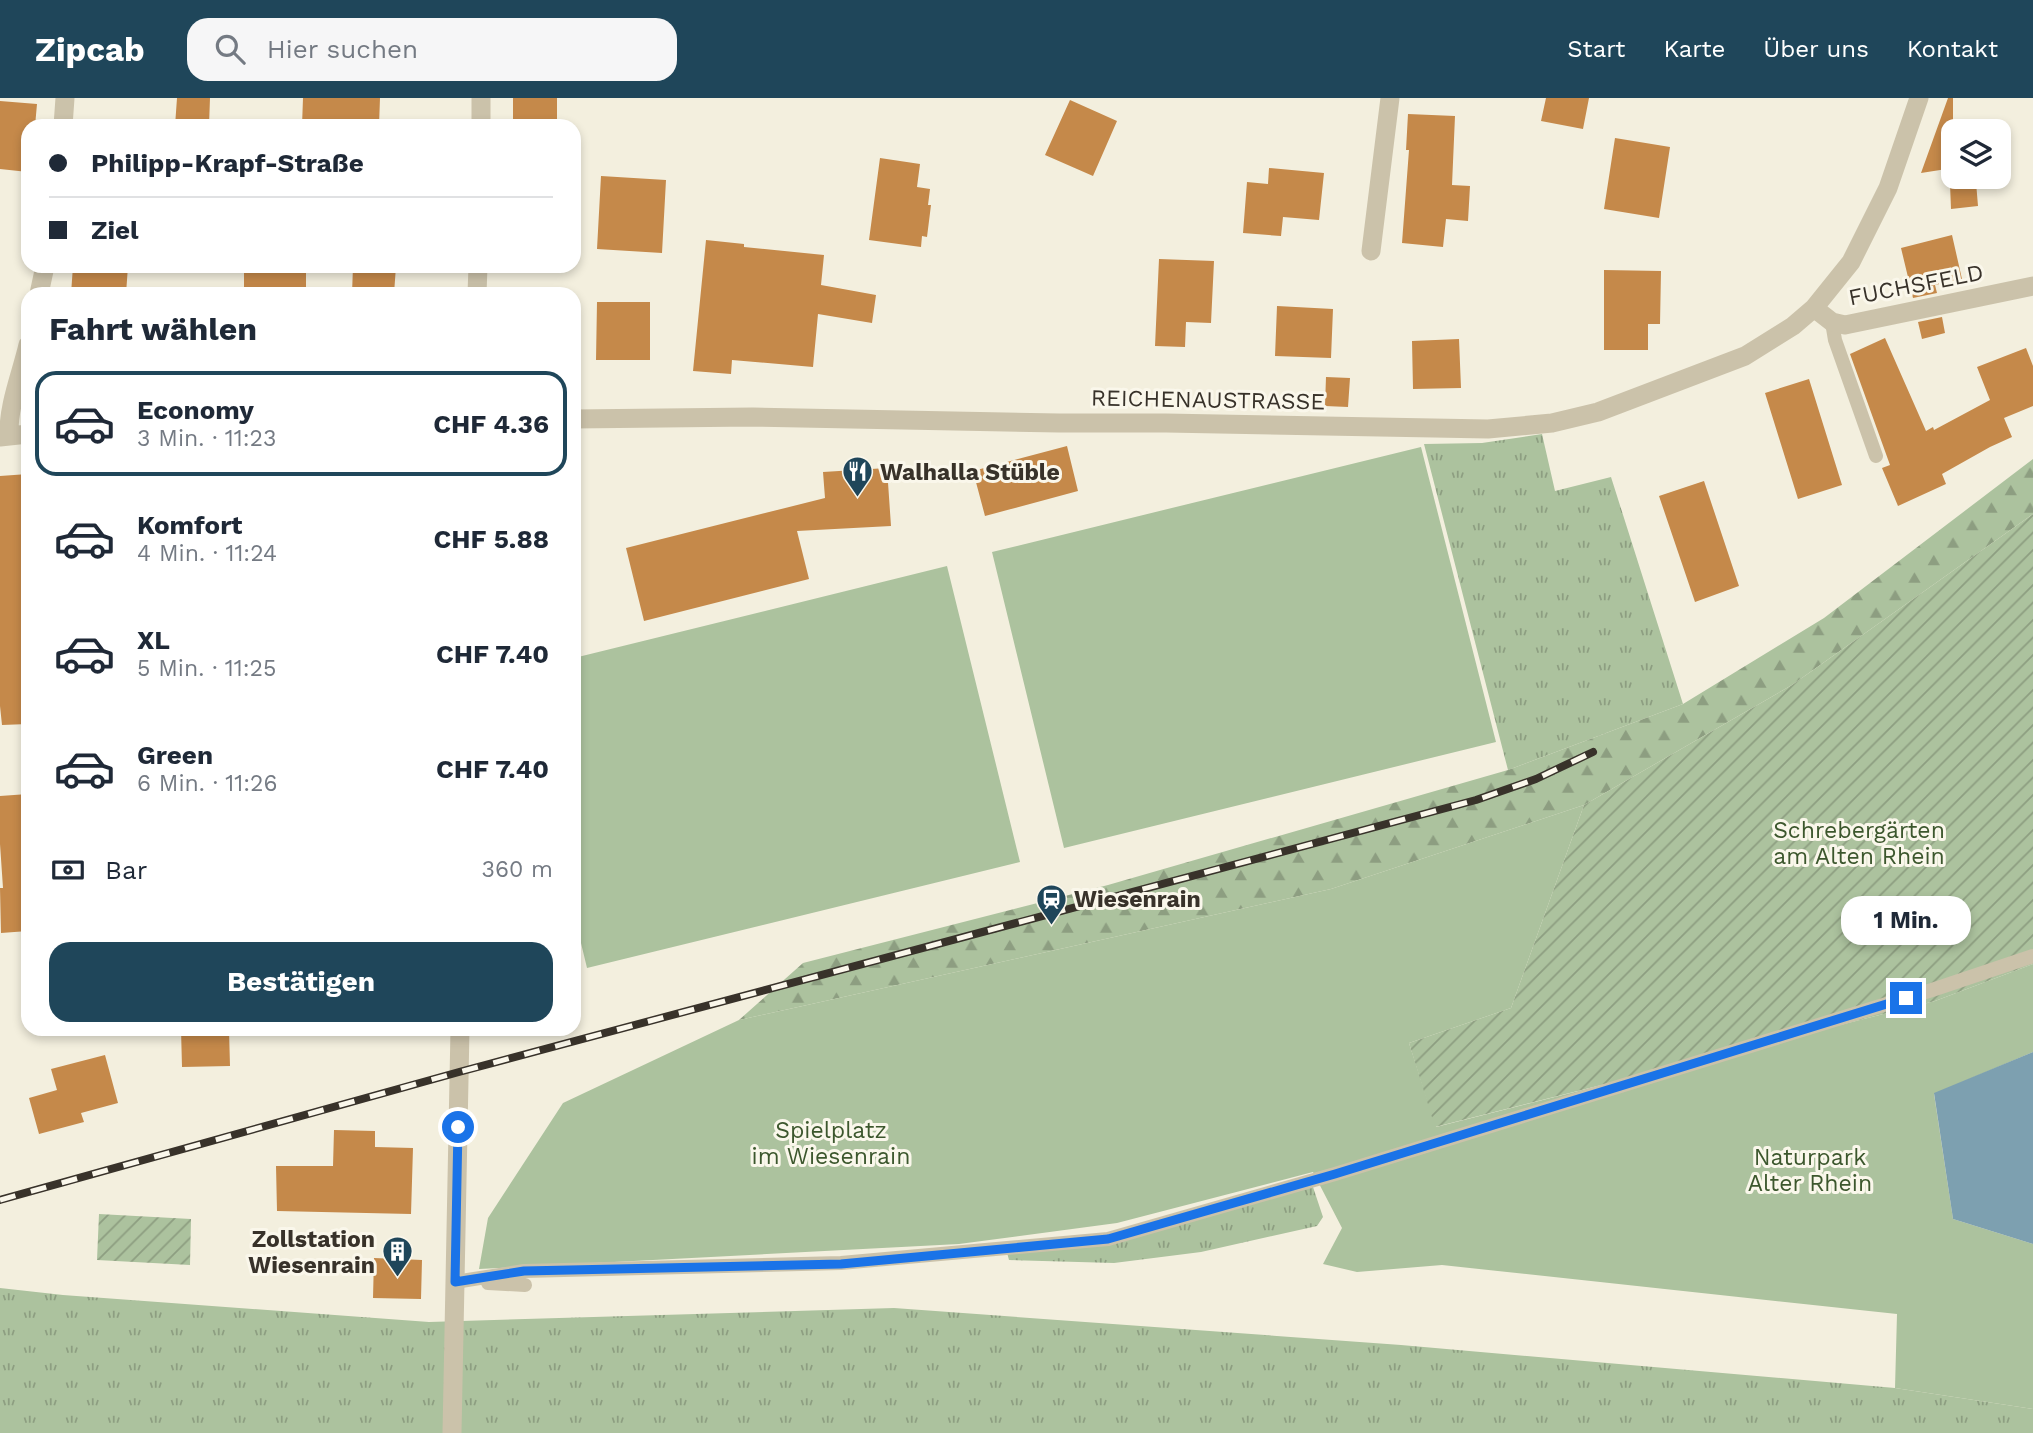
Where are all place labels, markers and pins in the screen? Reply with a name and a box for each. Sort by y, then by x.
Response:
restaurant icon: Walhalla Stüble [840,455,874,499]
place label: Walhalla Stüble [880,459,1060,486]
station icon: Wiesenrain [1034,882,1068,926]
place label: Wiesenrain [1074,886,1201,913]
place label: Zollstation Wiesenrain [248,1226,375,1279]
building icon: Zollstation Wiesenrain [381,1235,415,1279]

